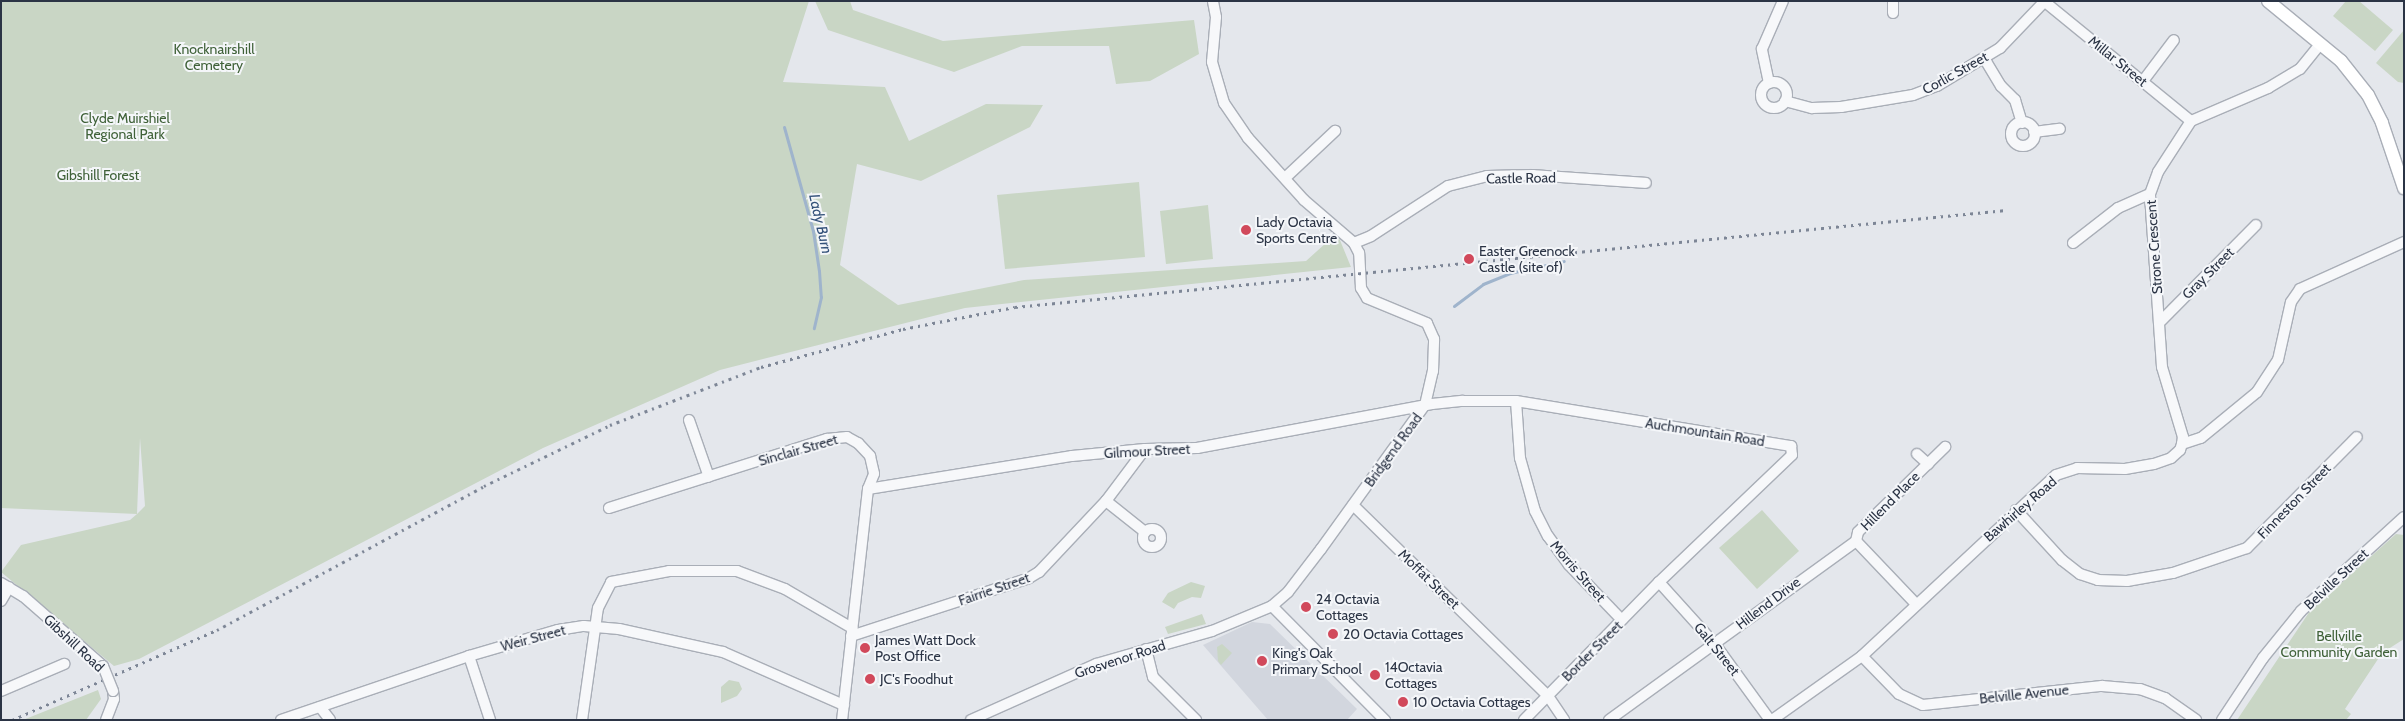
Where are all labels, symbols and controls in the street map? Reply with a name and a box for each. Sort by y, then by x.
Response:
street label: Millar Street [2085,32,2151,90]
park label: Knocknairshill Cemetery [174,41,254,74]
street label: Corlic Street [1919,48,1991,98]
park label: Clyde Muirshiel Regional Park [80,110,170,142]
park label: Gibshill Forest [57,167,139,183]
street label: Castle Road [1486,169,1556,187]
water label: Lady Burn [804,192,836,256]
street label: Strone Crescent [2142,199,2166,295]
place label: Lady Octavia Sports Centre [1256,214,1337,246]
marker: Lady Octavia Sports Centre [1240,224,1252,236]
place label: Easter Greenock Castle (site of) [1479,243,1575,276]
street label: Gray Street [2179,244,2237,302]
marker: Easter Greenock Castle (site of) [1463,253,1475,265]
street label: Bridgend Road [1361,410,1425,490]
street label: Auchmountain Road [1644,414,1766,450]
street label: Sinclair Street [756,431,840,469]
street label: Gilmour Street [1103,440,1191,462]
street label: Finneston Street [2254,460,2334,542]
street label: Hillend Place [1857,468,1923,534]
street label: Bawhirley Road [1980,473,2060,545]
street label: Morris Street [1547,537,1609,605]
street label: Belville Street [2300,545,2372,613]
street label: Moffat Street [1395,546,1463,612]
street label: Fairrie Street [956,569,1032,609]
street label: Hillend Drive [1732,573,1804,633]
place label: 24 Octavia Cottages [1316,591,1379,624]
marker: 24 Octavia Cottages [1300,601,1312,613]
street label: Gibshill Road [40,611,108,675]
street label: Border Street [1558,617,1626,685]
street label: Galt Street [1691,619,1743,679]
street label: Weir Street [499,621,567,655]
place label: 20 Octavia Cottages [1343,626,1463,642]
marker: 20 Octavia Cottages [1327,628,1339,640]
park label: Bellville Community Garden [2281,628,2397,660]
place label: James Watt Dock Post Office [875,632,976,664]
street label: Grosvenor Road [1072,636,1168,682]
marker: James Watt Dock Post Office [859,642,871,654]
place label: King's Oak Primary School [1272,645,1362,678]
marker: King's Oak Primary School [1256,655,1268,667]
place label: 14Octavia Cottages [1385,659,1442,692]
marker: 14Octavia Cottages [1369,669,1381,681]
place label: JC's Foodhut [880,671,953,687]
marker: JC's Foodhut [864,673,876,685]
street label: Belville Avenue [1978,681,2070,707]
place label: 10 Octavia Cottages [1413,694,1531,710]
marker: 10 Octavia Cottages [1397,696,1409,708]

